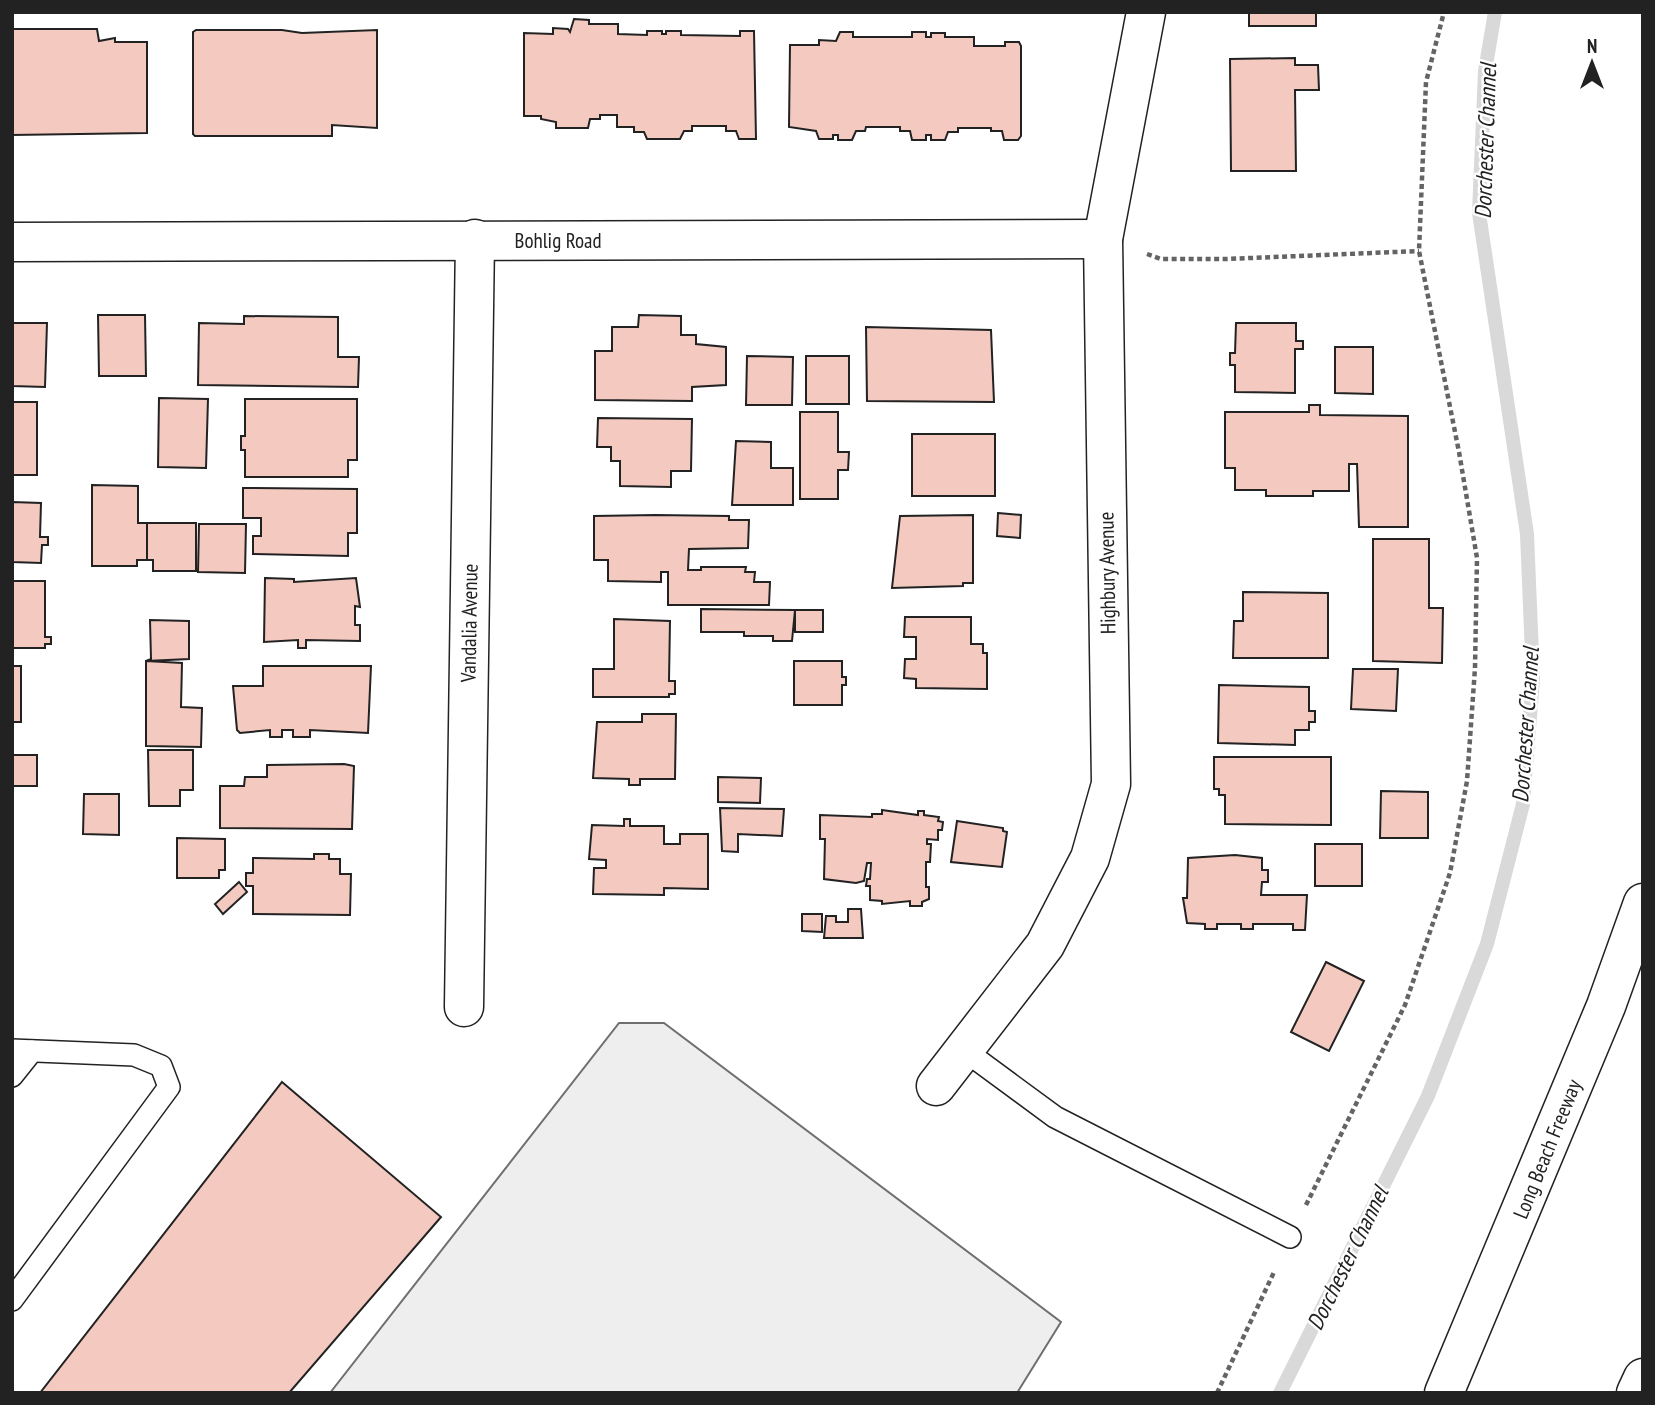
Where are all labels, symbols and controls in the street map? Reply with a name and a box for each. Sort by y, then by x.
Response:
north arrow [1557,28,1627,98]
text: N [1587,34,1597,58]
water label: Dorchester Channel [1468,60,1502,219]
street label: Bohlig Road [514,227,602,254]
street label: Highbury Avenue [1092,512,1122,634]
street label: Vandalia Avenue [454,563,484,684]
water label: Dorchester Channel [1505,644,1545,804]
street label: Long Beach Freeway [1507,1075,1587,1223]
water label: Dorchester Channel [1300,1179,1395,1334]

